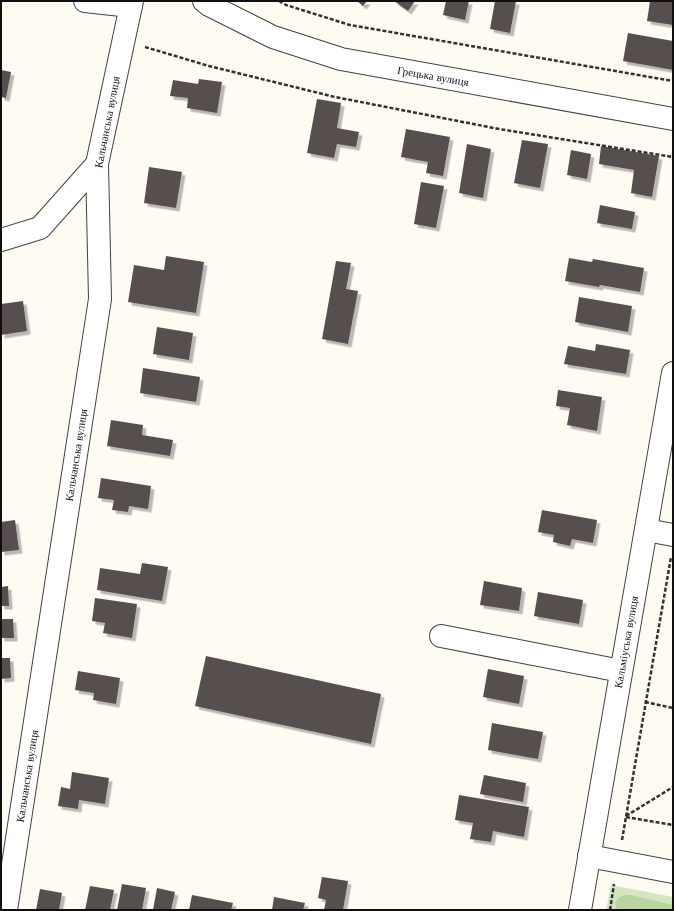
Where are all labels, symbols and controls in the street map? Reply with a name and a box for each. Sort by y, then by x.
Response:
street label: Грецька вулиця [396,63,470,89]
street label: Кальчанська вулиця [91,75,123,169]
street label: Кальчанська вулиця [62,408,90,502]
street label: Кальміуська вулиця [611,595,641,689]
street label: Кальчанська вулиця [13,729,41,823]

